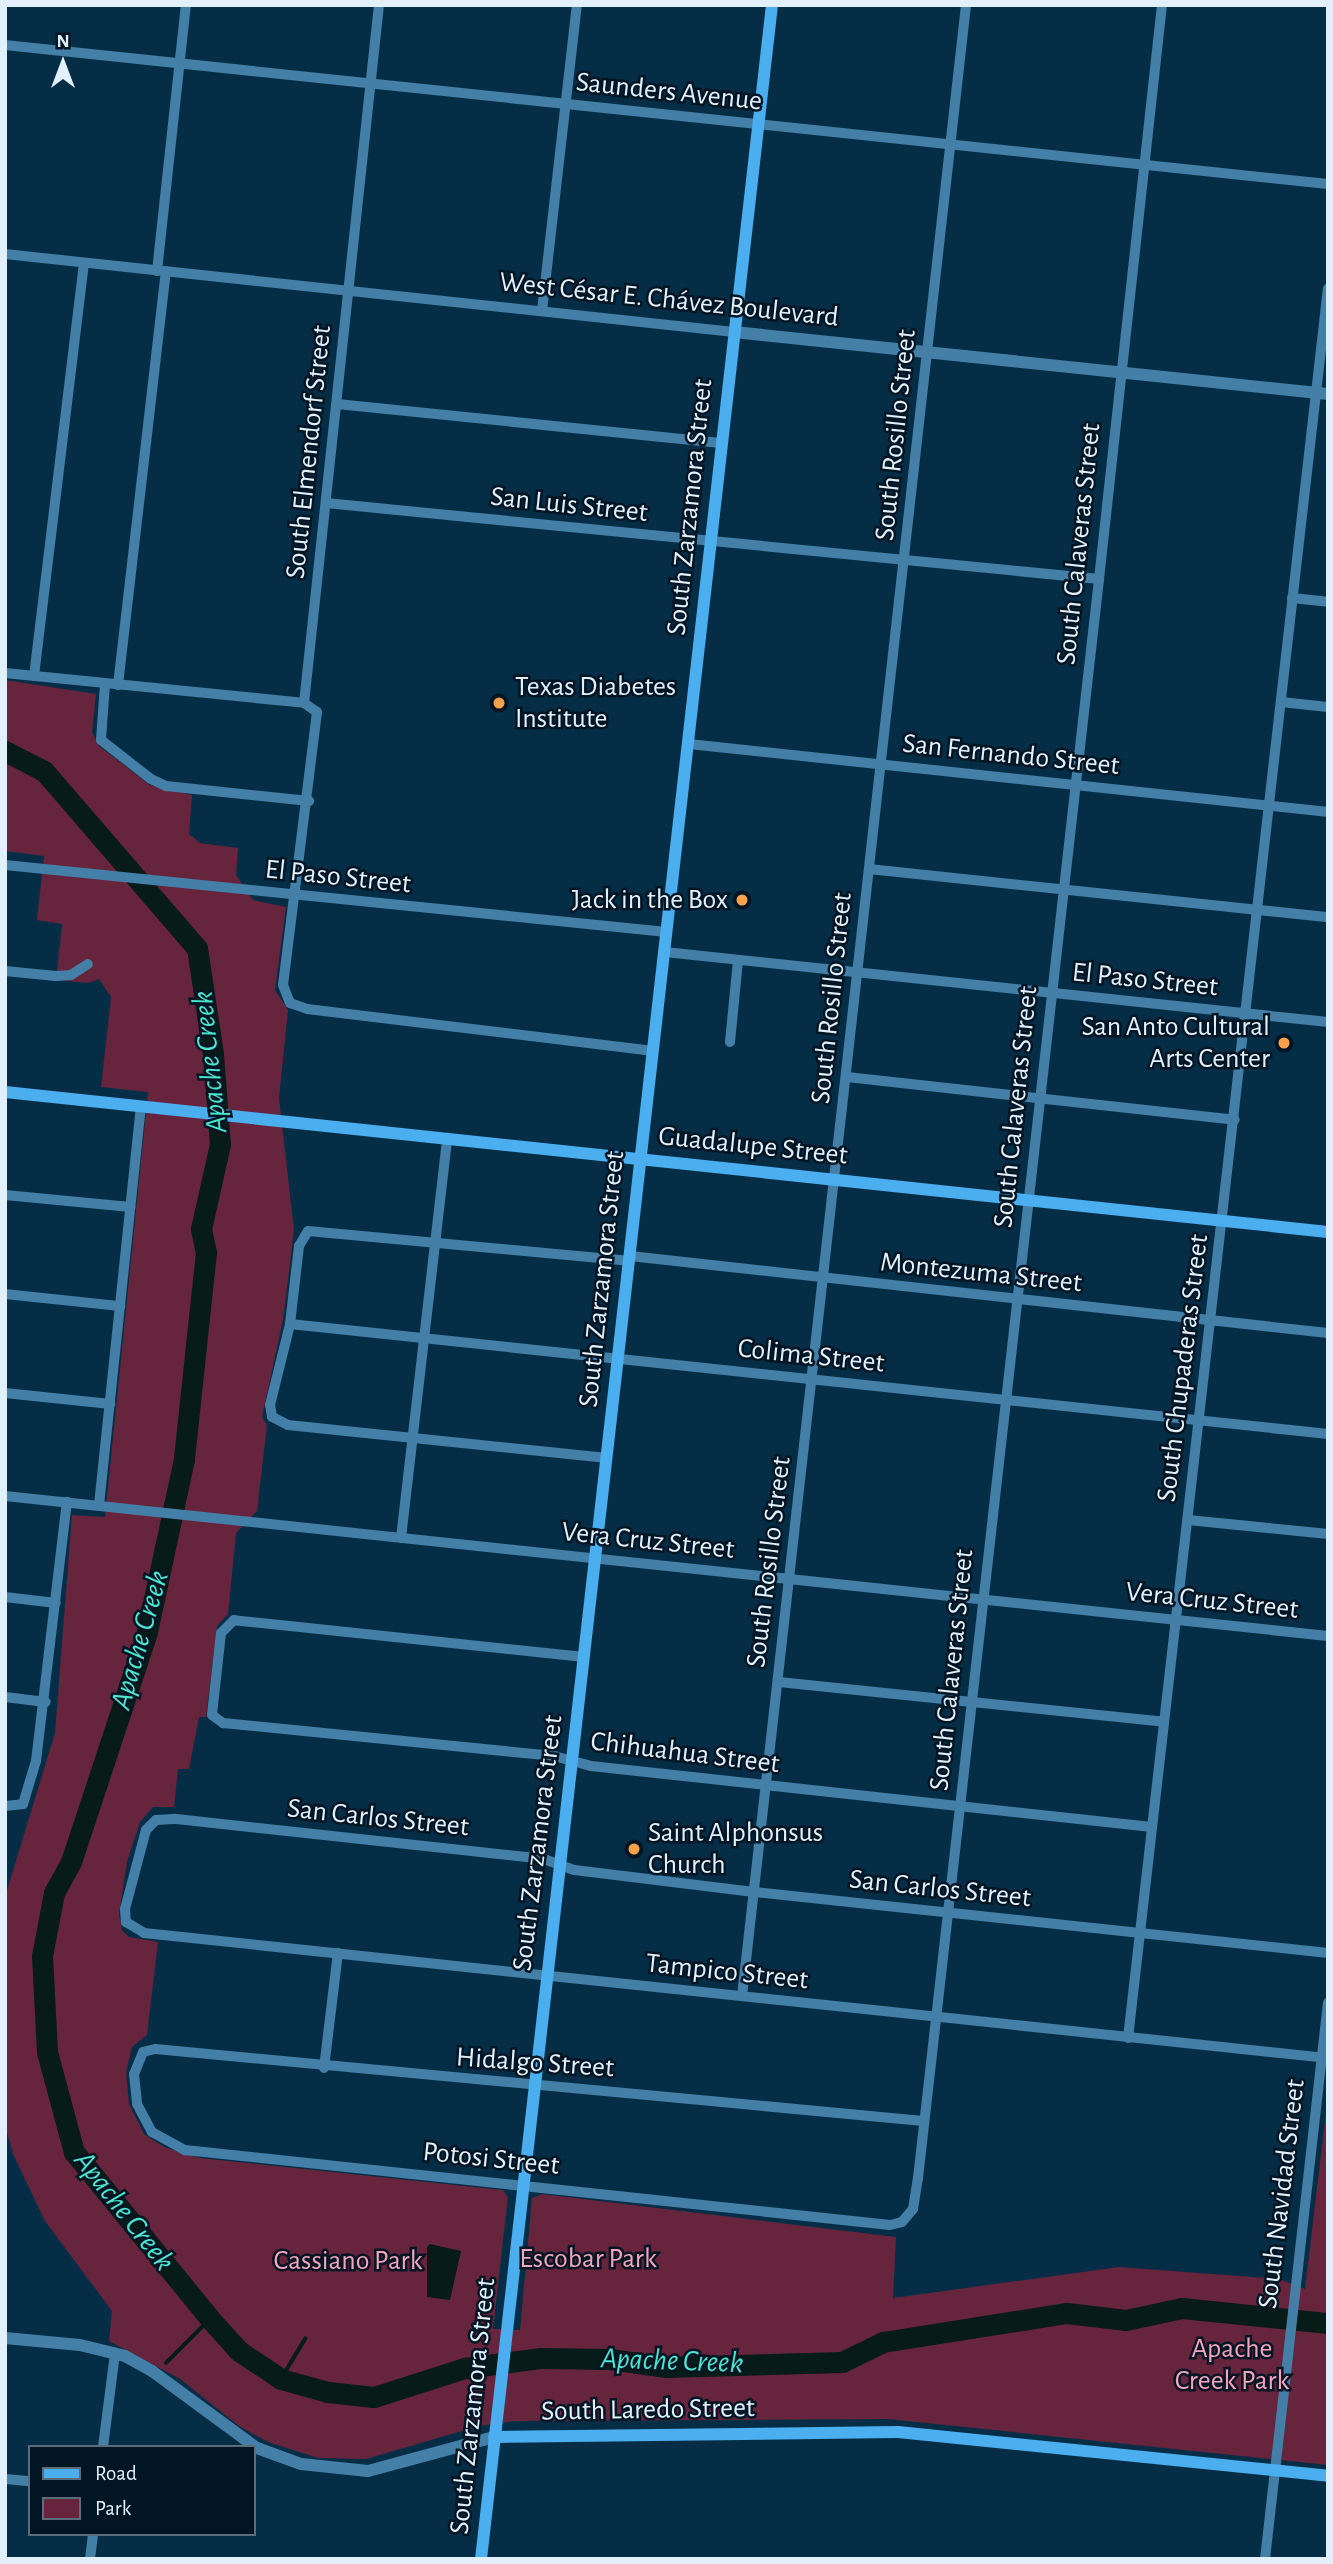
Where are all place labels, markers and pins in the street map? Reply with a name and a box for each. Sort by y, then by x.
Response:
place label: Texas Diabetes Institute [515,670,676,736]
marker: Texas Diabetes Institute [489,693,509,713]
place label: Jack in the Box [572,883,728,917]
marker: Jack in the Box [734,892,750,908]
place label: San Anto Cultural Arts Center [1081,1010,1270,1076]
marker: San Anto Cultural Arts Center [1276,1035,1292,1051]
place label: Saint Alphonsus Church [648,1816,823,1882]
marker: Saint Alphonsus Church [626,1841,642,1857]

